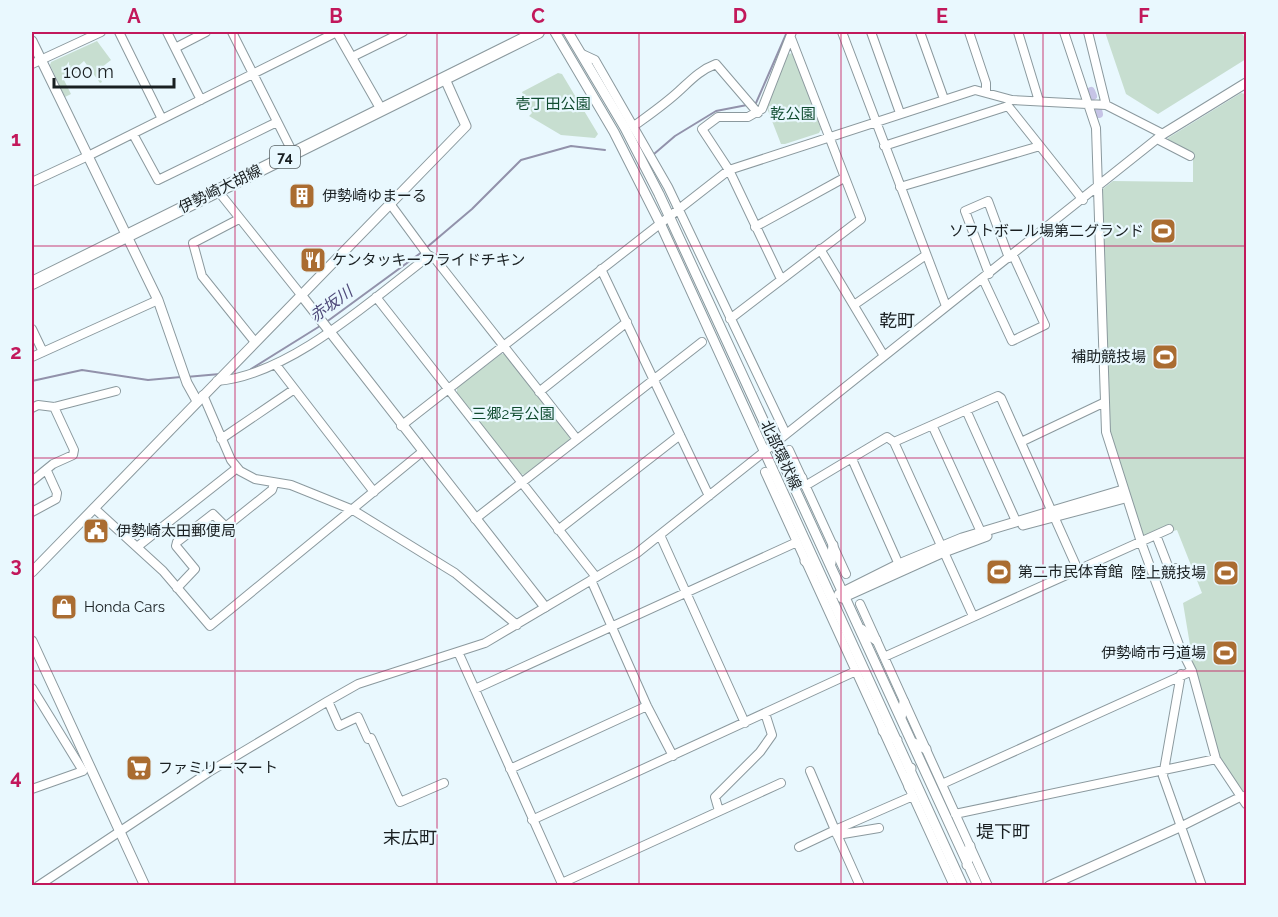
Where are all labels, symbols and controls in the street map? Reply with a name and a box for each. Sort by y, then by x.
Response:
text: A [127,4,141,28]
text: B [329,4,343,28]
text: C [531,4,545,28]
text: D [733,4,747,28]
text: E [936,4,948,28]
text: F [1138,4,1150,28]
scale bar [54,51,174,89]
text: 100 m [63,61,114,82]
park label: 壱丁田公園 [515,95,591,113]
park label: 乾公園 [770,105,816,123]
text: 1 [11,127,21,151]
road number: 74 [270,146,300,168]
street label: 伊勢崎大胡線 [176,161,264,217]
building icon: 伊勢崎ゆまーる [287,181,317,211]
place label: 伊勢崎ゆまーる [322,187,427,205]
sports icon: ソフトボール場第二グランド [1148,216,1178,246]
place label: ソフトボール場第二グランド [949,222,1144,240]
restaurant icon: ケンタッキーフライドチキン [298,245,328,275]
place label: ケンタッキーフライドチキン [332,251,525,269]
water label: 赤坂川 [306,281,358,326]
district label: 乾町 [879,310,915,331]
text: 2 [10,340,22,364]
sports icon: 補助競技場 [1150,342,1180,372]
place label: 補助競技場 [1071,348,1146,366]
park label: 三郷2号公園 [472,405,554,423]
street label: 北部環状線 [757,417,805,493]
public building icon: 伊勢崎太田郵便局 [81,516,111,546]
place label: 伊勢崎太田郵便局 [116,522,236,540]
text: 3 [10,553,22,577]
sports icon: 第二市民体育館 [984,557,1014,587]
sports icon: 陸上競技場 [1211,558,1241,588]
place label: 第二市民体育館 [1018,563,1123,581]
place label: 陸上競技場 [1131,564,1206,582]
shop icon: Honda Cars [49,592,79,622]
place label: Honda Cars [84,598,165,616]
sports icon: 伊勢崎市弓道場 [1210,638,1240,668]
place label: 伊勢崎市弓道場 [1101,644,1206,662]
supermarket icon: ファミリーマート [124,753,154,783]
place label: ファミリーマート [158,759,278,777]
text: 4 [10,765,22,789]
district label: 堤下町 [976,821,1030,842]
district label: 末広町 [383,827,437,848]

